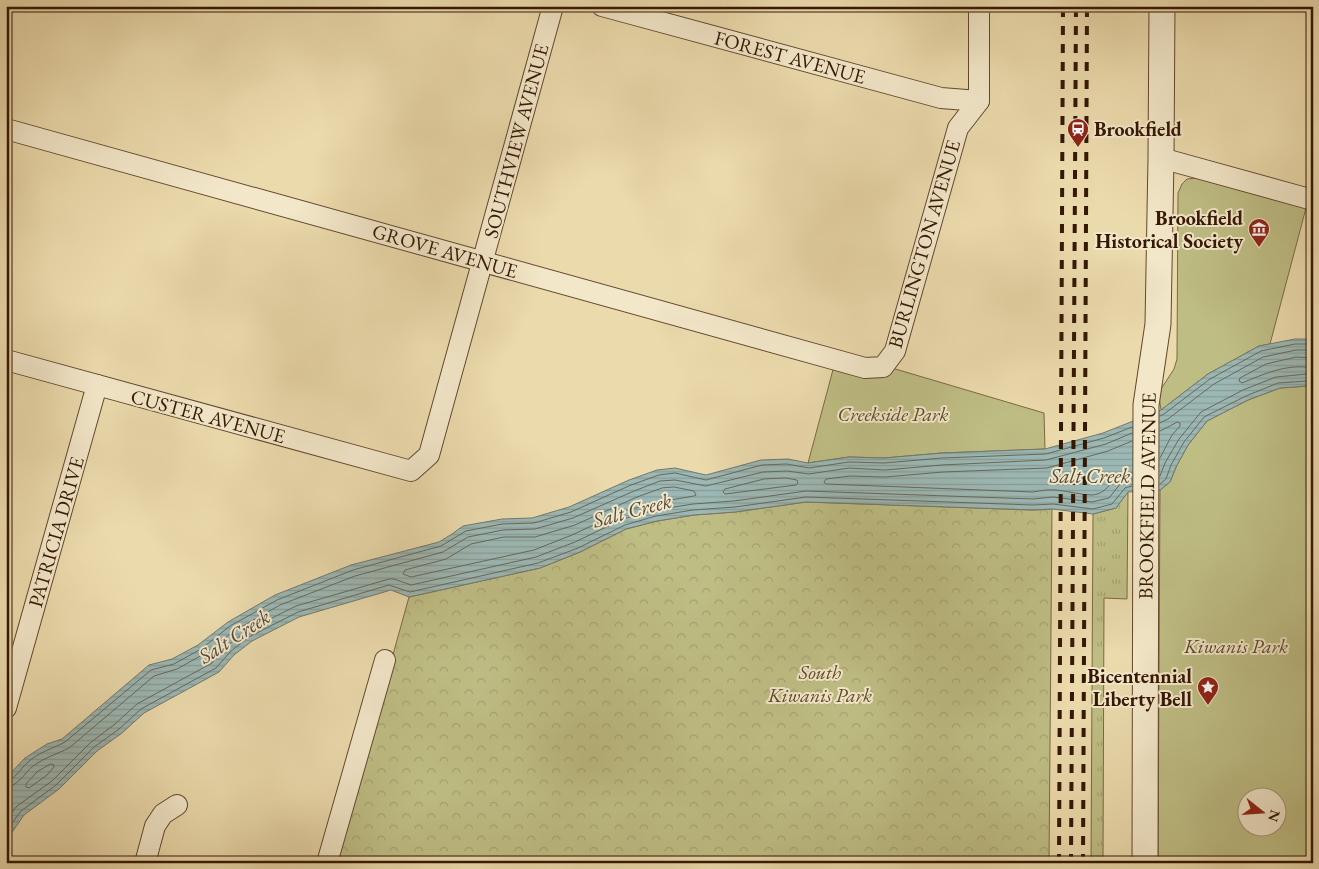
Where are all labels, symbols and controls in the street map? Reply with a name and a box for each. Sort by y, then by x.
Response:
street label: FOREST AVENUE [712,24,868,90]
street label: SOUTHVIEW AVENUE [478,41,554,241]
place label: Brookfield [1094,116,1182,142]
station icon: Brookfield [1066,117,1090,148]
street label: BURLINGTON AVENUE [882,137,966,351]
place label: Brookfield Historical Society [1095,205,1243,254]
museum icon: Brookfield Historical Society [1247,217,1271,248]
street label: GROVE AVENUE [369,218,521,284]
street label: CUSTER AVENUE [128,383,288,449]
street label: BROOKFIELD AVENUE [1132,392,1162,600]
park label: Creekside Park [837,401,949,427]
street label: PATRICIA DRIVE [22,454,90,610]
water label: Salt Creek [1049,462,1131,489]
water label: Salt Creek [589,486,675,534]
water label: Salt Creek [192,602,276,670]
park label: Kiwanis Park [1183,633,1288,659]
park label: South Kiwanis Park [767,659,872,708]
place label: Bicentennial Liberty Bell [1087,663,1192,712]
place icon: Bicentennial Liberty Bell [1196,675,1220,706]
north arrow [1236,786,1286,836]
text: N [1264,808,1285,824]

